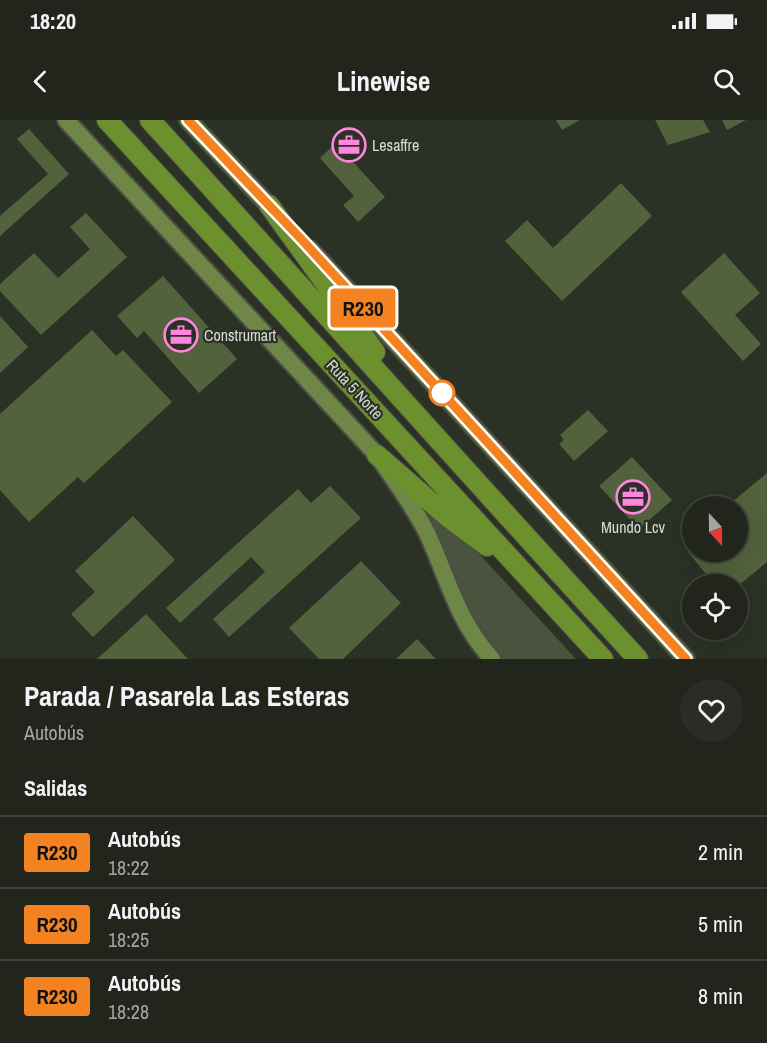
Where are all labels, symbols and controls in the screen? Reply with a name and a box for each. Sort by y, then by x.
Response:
text: 18:20 [30,6,76,36]
text: Linewise [337,63,430,99]
icon: back [24,65,57,98]
icon: search [710,65,743,98]
office icon: Lesaffre [331,127,367,163]
place label: Lesaffre [372,134,419,156]
line badge: R230 [321,288,405,327]
text: R230 [342,294,384,323]
office icon: Construmart [163,317,199,353]
place label: Construmart [204,324,277,346]
street label: Ruta 5 Norte [322,354,388,424]
unlabelled marker [429,380,455,406]
office icon: Mundo Lcv [615,479,651,515]
north arrow [682,496,748,562]
map controls [682,496,748,640]
place label: Mundo Lcv [601,516,666,538]
button: locate [682,574,748,640]
text: Parada / Pasarela Las Esteras [24,677,350,715]
button: heart [680,679,743,742]
text: Autobús [24,719,84,746]
text: Salidas [24,773,87,803]
text: Autobús [108,824,181,854]
text: 2 min [698,837,743,867]
text: R230 [36,838,78,867]
text: 18:22 [108,854,149,881]
text: Autobús [108,896,181,926]
text: 5 min [698,909,743,939]
text: R230 [36,910,78,939]
text: 18:25 [108,926,149,953]
text: Autobús [108,968,181,998]
text: 8 min [698,981,743,1011]
text: R230 [36,982,78,1011]
text: 18:28 [108,998,149,1025]

